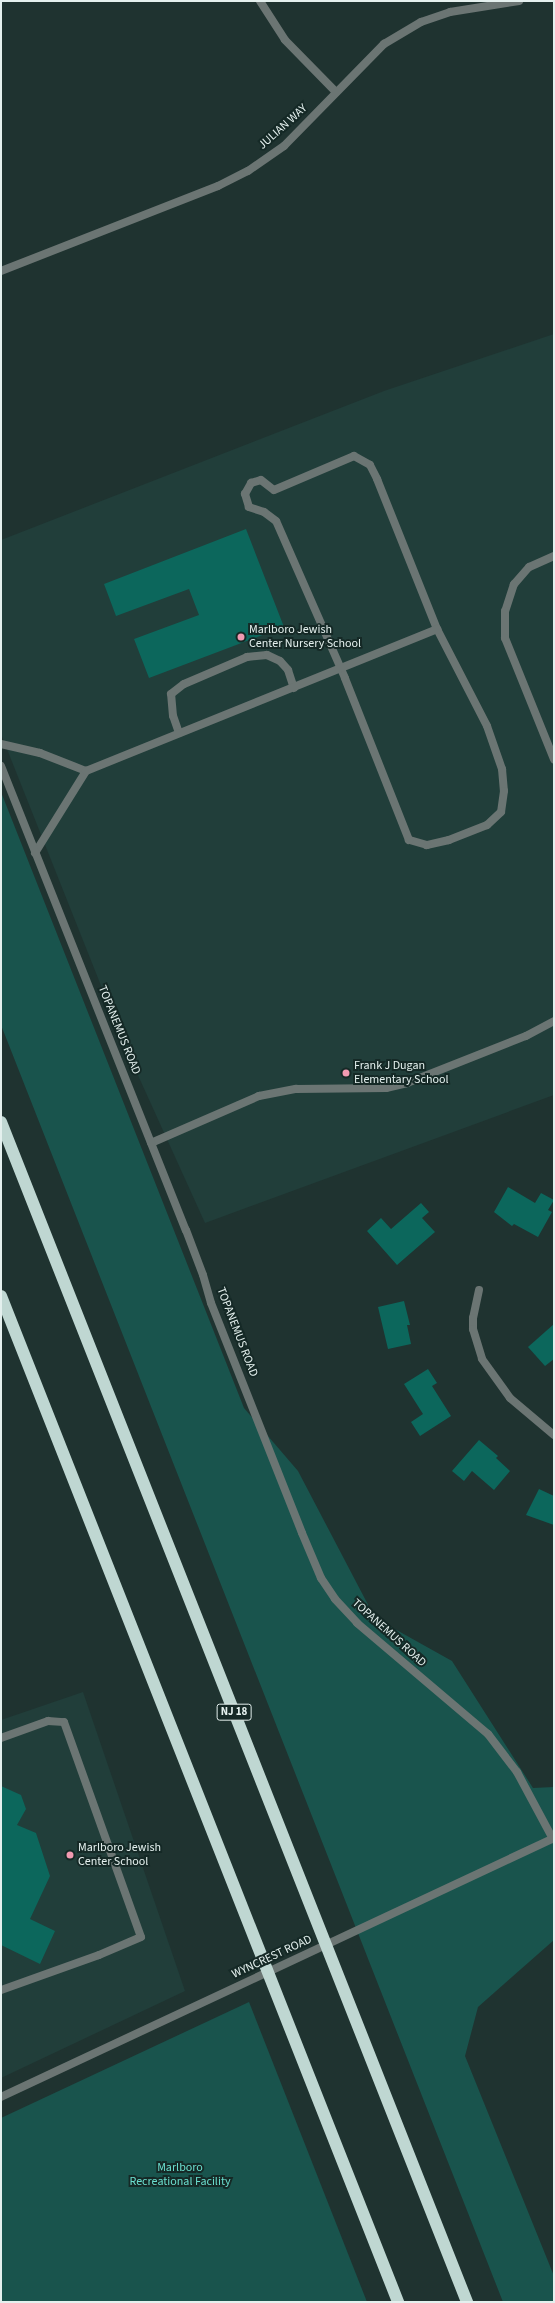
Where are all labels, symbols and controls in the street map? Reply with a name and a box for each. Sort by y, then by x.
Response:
street label: JULIAN WAY [256,101,310,153]
place label: Marlboro Jewish Center Nursery School [249,623,361,651]
marker: Marlboro Jewish Center Nursery School [236,632,246,642]
street label: TOPANEMUS ROAD [95,983,143,1077]
place label: Frank J Dugan Elementary School [354,1059,449,1087]
marker: Frank J Dugan Elementary School [341,1068,351,1078]
street label: TOPANEMUS ROAD [213,1285,261,1379]
street label: TOPANEMUS ROAD [349,1596,429,1670]
road number: NJ 18 [216,1703,252,1721]
place label: Marlboro Jewish Center School [78,1841,161,1869]
marker: Marlboro Jewish Center School [65,1850,75,1860]
street label: WYNCREST ROAD [230,1932,314,1982]
park label: Marlboro Recreational Facility [129,2161,231,2189]

